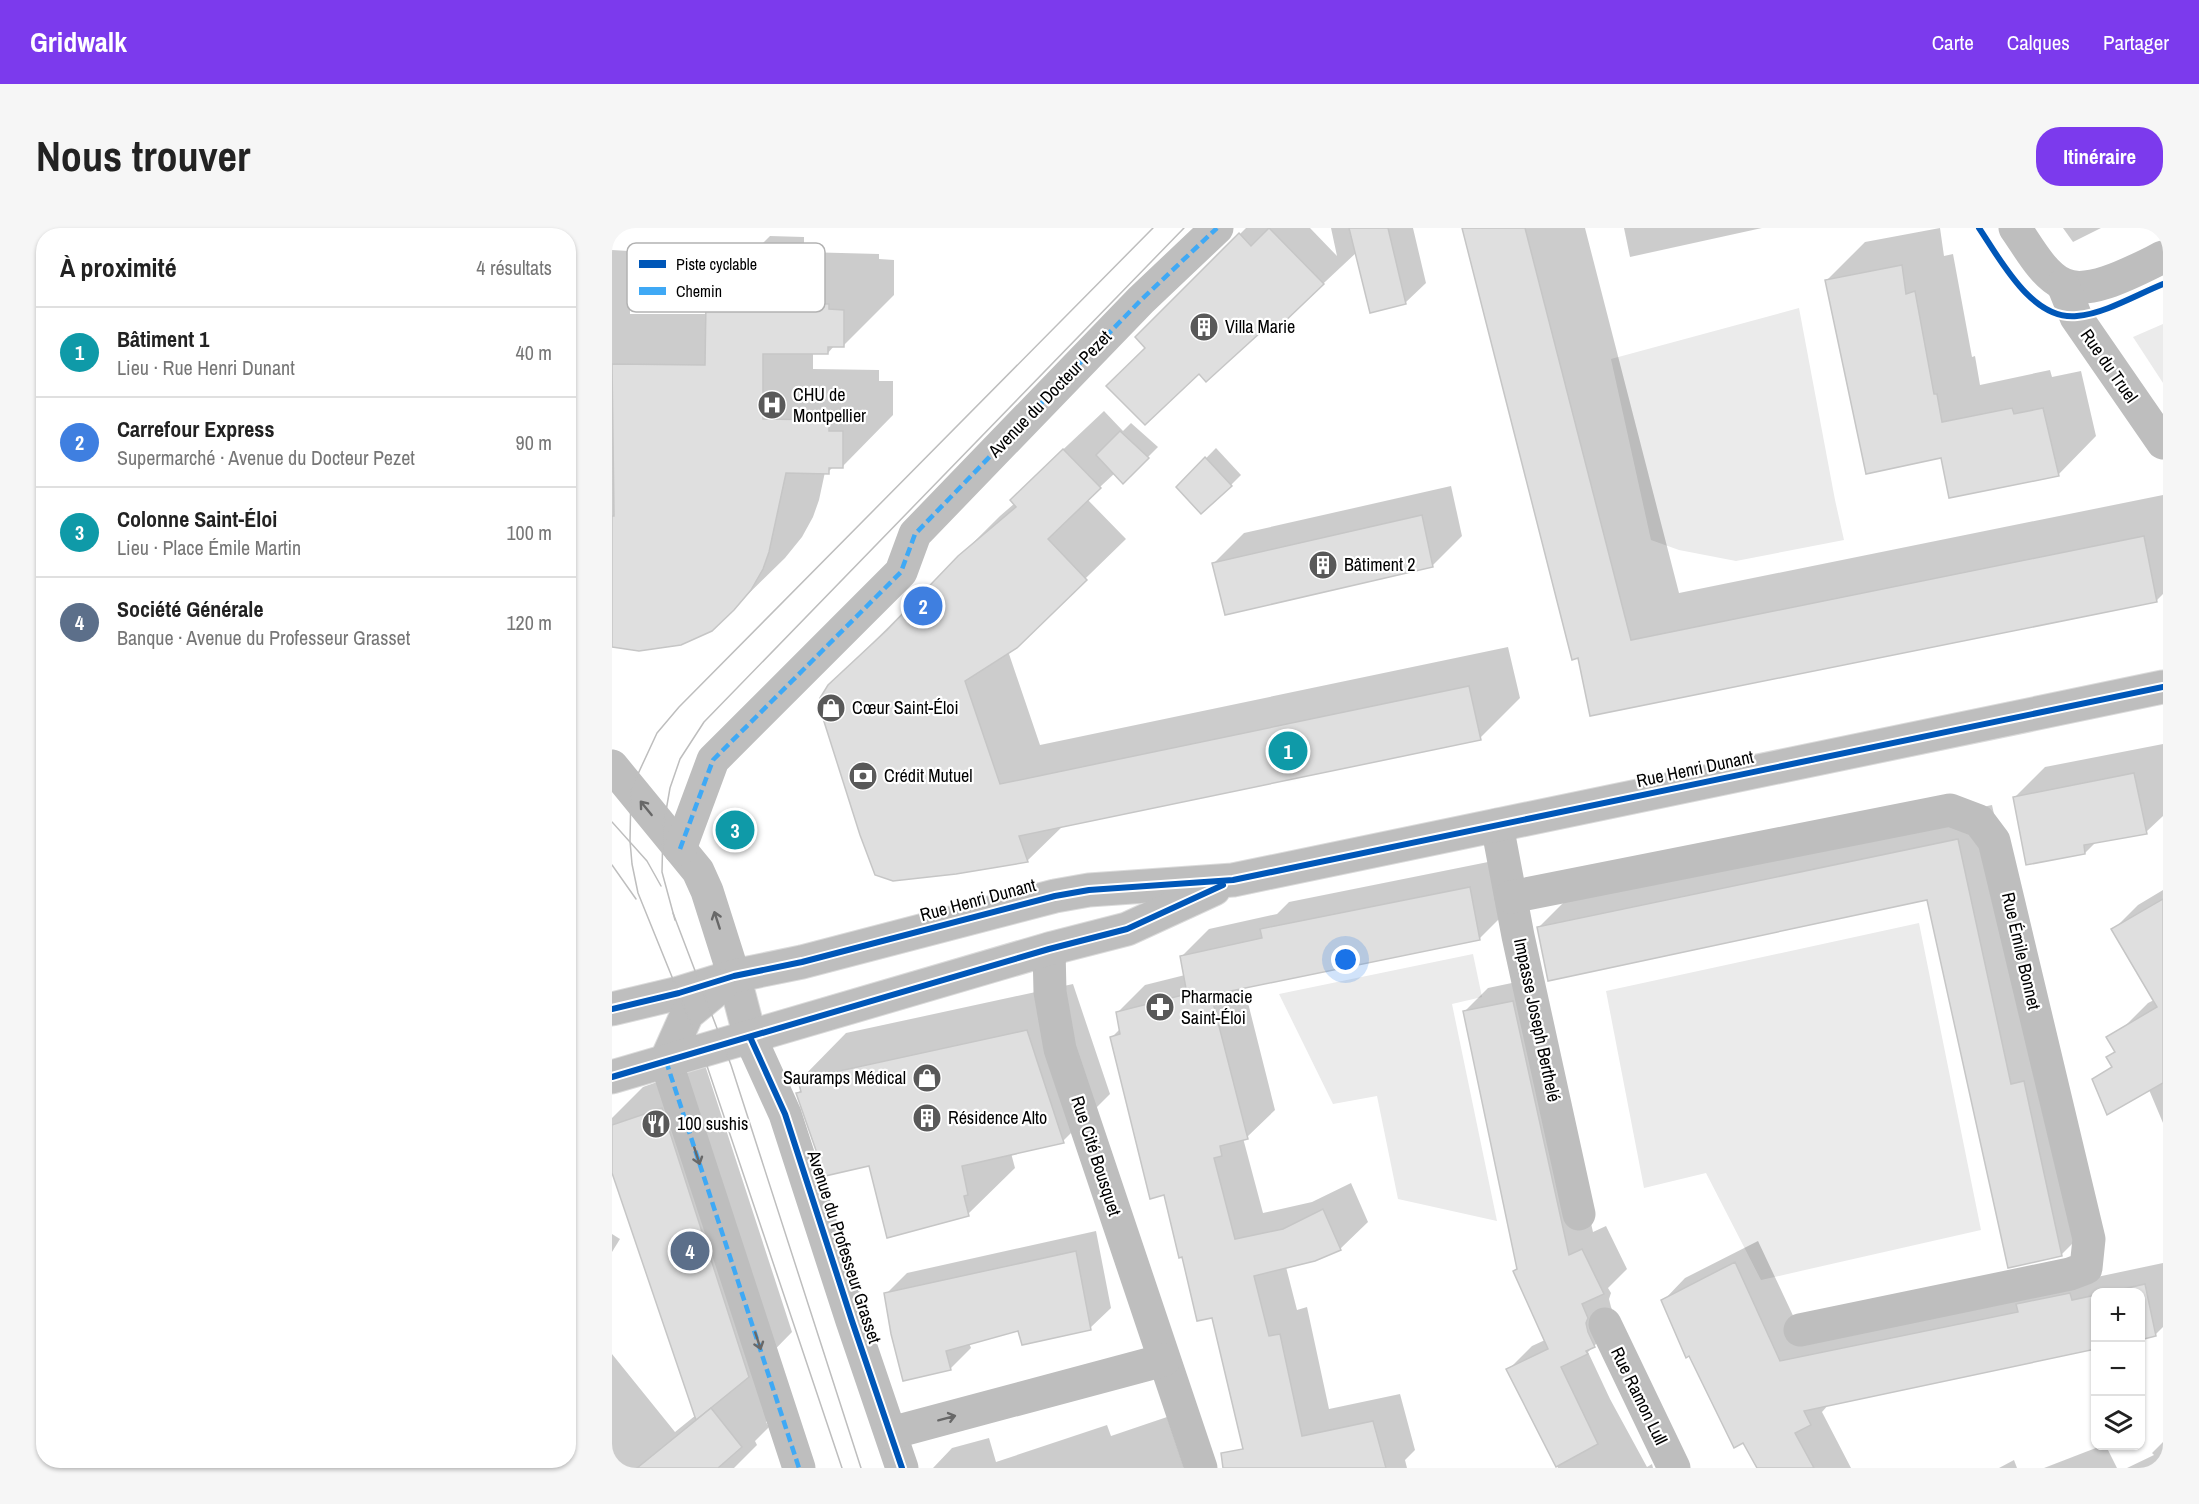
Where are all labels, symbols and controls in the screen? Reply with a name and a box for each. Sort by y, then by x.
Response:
text: Gridwalk [30,23,127,61]
text: Carte [1932,28,1974,57]
text: Calques [2007,28,2070,57]
text: Partager [2103,28,2169,57]
button: Itinéraire [2036,127,2163,186]
text: Nous trouver [36,128,250,184]
legend [627,243,825,312]
text: À proximité [60,250,177,285]
text: Piste cyclable [676,253,757,275]
text: 4 résultats [476,254,552,281]
text: Chemin [676,280,722,302]
building icon: Villa Marie [1188,311,1220,343]
place label: Villa Marie [1225,314,1295,339]
text: Bâtiment 1 [117,324,209,354]
street label: Rue du Truel [2075,324,2144,408]
street label: Avenue du Docteur Pezet [982,325,1117,463]
text: 1 [75,339,84,366]
text: 40 m [516,339,552,366]
text: Lieu · Rue Henri Dunant [117,354,295,381]
place label: CHU de Montpellier [793,382,866,428]
hospital icon: CHU de Montpellier [756,389,788,421]
text: Carrefour Express [117,414,274,444]
text: 2 [75,429,84,456]
text: 90 m [516,429,552,456]
text: Supermarché · Avenue du Docteur Pezet [117,444,415,471]
text: Colonne Saint-Éloi [117,504,277,534]
text: 3 [75,519,84,546]
text: 100 m [506,519,552,546]
text: Lieu · Place Émile Martin [117,534,301,561]
building icon: Bâtiment 2 [1307,549,1339,581]
place label: Bâtiment 2 [1344,552,1415,577]
pin: 2 [904,584,942,628]
text: Société Générale [117,594,263,624]
text: 4 [75,609,84,636]
text: 120 m [506,609,552,636]
text: Banque · Avenue du Professeur Grasset [117,624,410,651]
shop icon: Cœur Saint-Éloi [815,692,847,724]
place label: Cœur Saint-Éloi [852,695,959,720]
pin: 1 [1268,728,1308,774]
street label: Rue Henri Dunant [1634,744,1756,793]
bank icon: Crédit Mutuel [847,760,879,792]
place label: Crédit Mutuel [884,763,973,788]
one-way arrow [640,800,653,816]
pin: 3 [716,808,754,852]
street label: Rue Henri Dunant [917,872,1039,927]
street label: Rue Émile Bonnet [1996,890,2047,1012]
one-way arrow [710,911,721,930]
street label: Impasse Joseph Berthelé [1508,936,1567,1104]
your location [1331,945,1360,974]
place label: Pharmacie Saint-Éloi [1181,984,1252,1030]
pharmacy icon: Pharmacie Saint-Éloi [1144,991,1176,1023]
shop icon: Sauramps Médical [911,1062,943,1094]
place label: Sauramps Médical [783,1065,906,1090]
street label: Rue Cité Bousquet [1065,1093,1128,1219]
building icon: Résidence Alto [911,1102,943,1134]
place label: Résidence Alto [948,1105,1047,1130]
restaurant icon: 100 sushis [640,1108,672,1140]
place label: 100 sushis [677,1111,748,1136]
one-way arrow [692,1146,703,1165]
street label: Avenue du Professeur Grasset [801,1146,888,1347]
pin: 4 [670,1228,710,1274]
map controls [2091,1288,2145,1450]
button: + [2091,1288,2145,1342]
one-way arrow [753,1331,764,1350]
button: − [2091,1342,2145,1396]
street label: Rue Ramon Lull [1605,1343,1674,1449]
button: layers [2091,1396,2145,1450]
one-way arrow [937,1412,956,1423]

